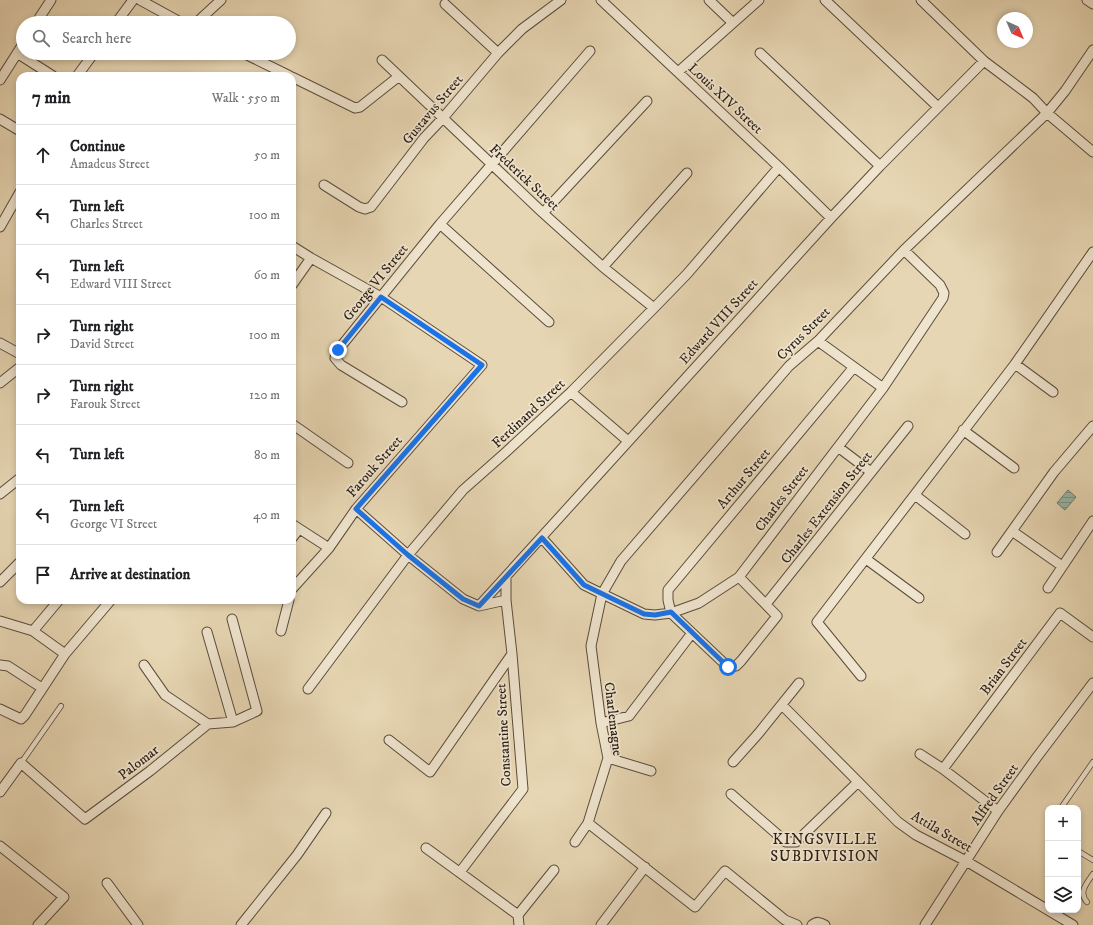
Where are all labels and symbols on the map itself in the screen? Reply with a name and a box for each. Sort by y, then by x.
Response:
north arrow [997,12,1033,48]
street label: Louis XIV Street [684,59,767,138]
street label: Gustavus Street [398,71,467,148]
street label: Frederick Street [485,141,564,215]
street label: George VI Street [339,240,413,325]
street label: Edward VIII Street [676,275,762,368]
street label: Cyrus Street [773,303,835,364]
route end [329,341,347,359]
street label: Ferdinand Street [488,375,569,452]
street label: Farouk Street [343,432,407,501]
street label: Arthur Street [713,444,775,513]
street label: Charles Extension Street [777,447,877,568]
street label: Charles Street [751,461,813,535]
street label: Brian Street [976,634,1031,699]
route start [719,658,737,676]
street label: Charlemagne [600,681,626,757]
street label: Constantine Street [492,683,516,787]
street label: Palomar [115,741,163,784]
street label: Alfred Street [967,760,1023,829]
street label: Attila Street [908,807,976,857]
district label: KINGSVILLE SUBDIVISION [770,830,880,866]

